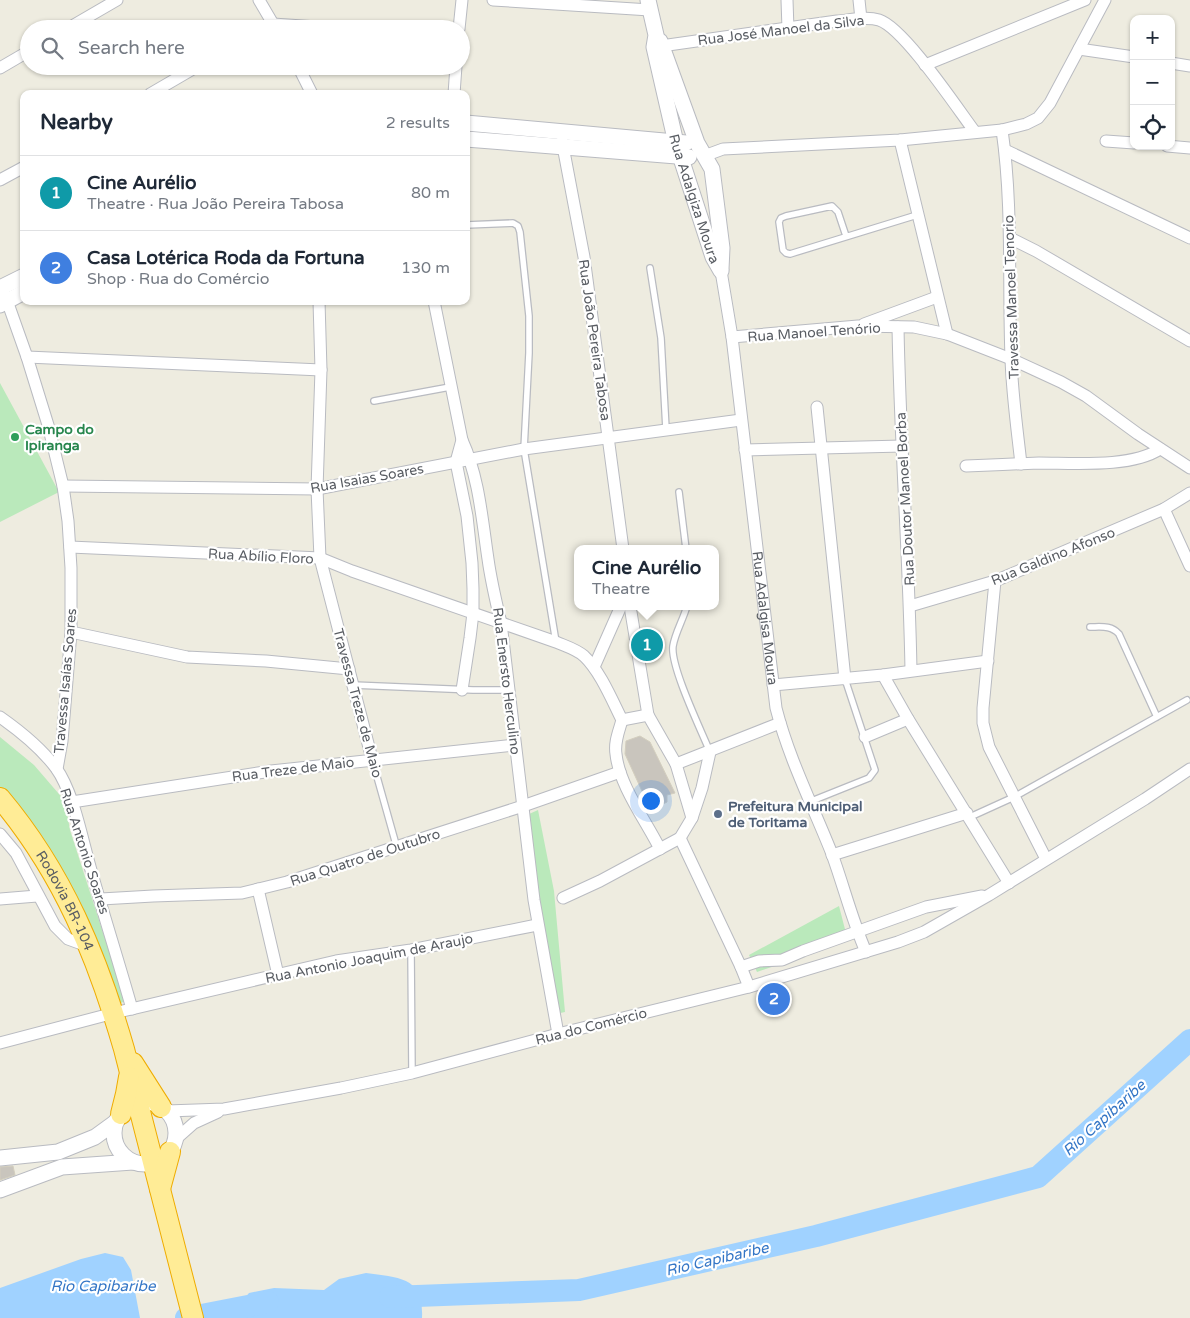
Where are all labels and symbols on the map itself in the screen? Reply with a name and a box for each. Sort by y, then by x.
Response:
street label: Rua José Manoel da Silva [697,12,865,49]
street label: Rua Adalgiza Moura [665,132,723,267]
street label: Travessa Manoel Tenorio [1000,215,1023,379]
street label: Rua João Pereira Tabosa [575,258,614,422]
street label: Rua Manoel Tenório [747,319,881,346]
street label: Rua Doutor Manoel Borba [892,412,919,586]
place label: Campo do Ipiranga [25,421,94,454]
marker: Campo do Ipiranga [9,431,21,443]
street label: Rua Isaias Soares [309,460,425,497]
street label: Rua Galdino Afonso [989,524,1118,589]
street label: Rua Abílio Floro [208,545,314,568]
street label: Rua Adalgisa Moura [748,550,781,686]
street label: Rua Enersto Herculino [489,606,524,756]
street label: Travessa Isaías Soares [51,607,80,754]
pin: 1 [631,626,663,664]
street label: Travessa Treze de Maio [329,627,386,780]
street label: Rua Treze de Maio [231,754,355,785]
street label: Rua Antonio Soares [56,786,113,917]
your location [638,788,664,814]
place label: Prefeitura Municipal de Toritama [728,798,862,831]
marker: Prefeitura Municipal de Toritama [712,808,724,820]
street label: Rua Quatro de Outubro [288,825,442,890]
street label: Rodovia BR-104 [32,848,97,953]
street label: Rua Antonio Joaquim de Araujo [264,930,474,987]
pin: 2 [758,980,790,1018]
street label: Rua do Comércio [534,1004,649,1049]
water label: Rio Capibaribe [1059,1075,1150,1160]
water label: Rio Capibaribe [664,1238,772,1280]
water label: Rio Capibaribe [51,1277,157,1295]

